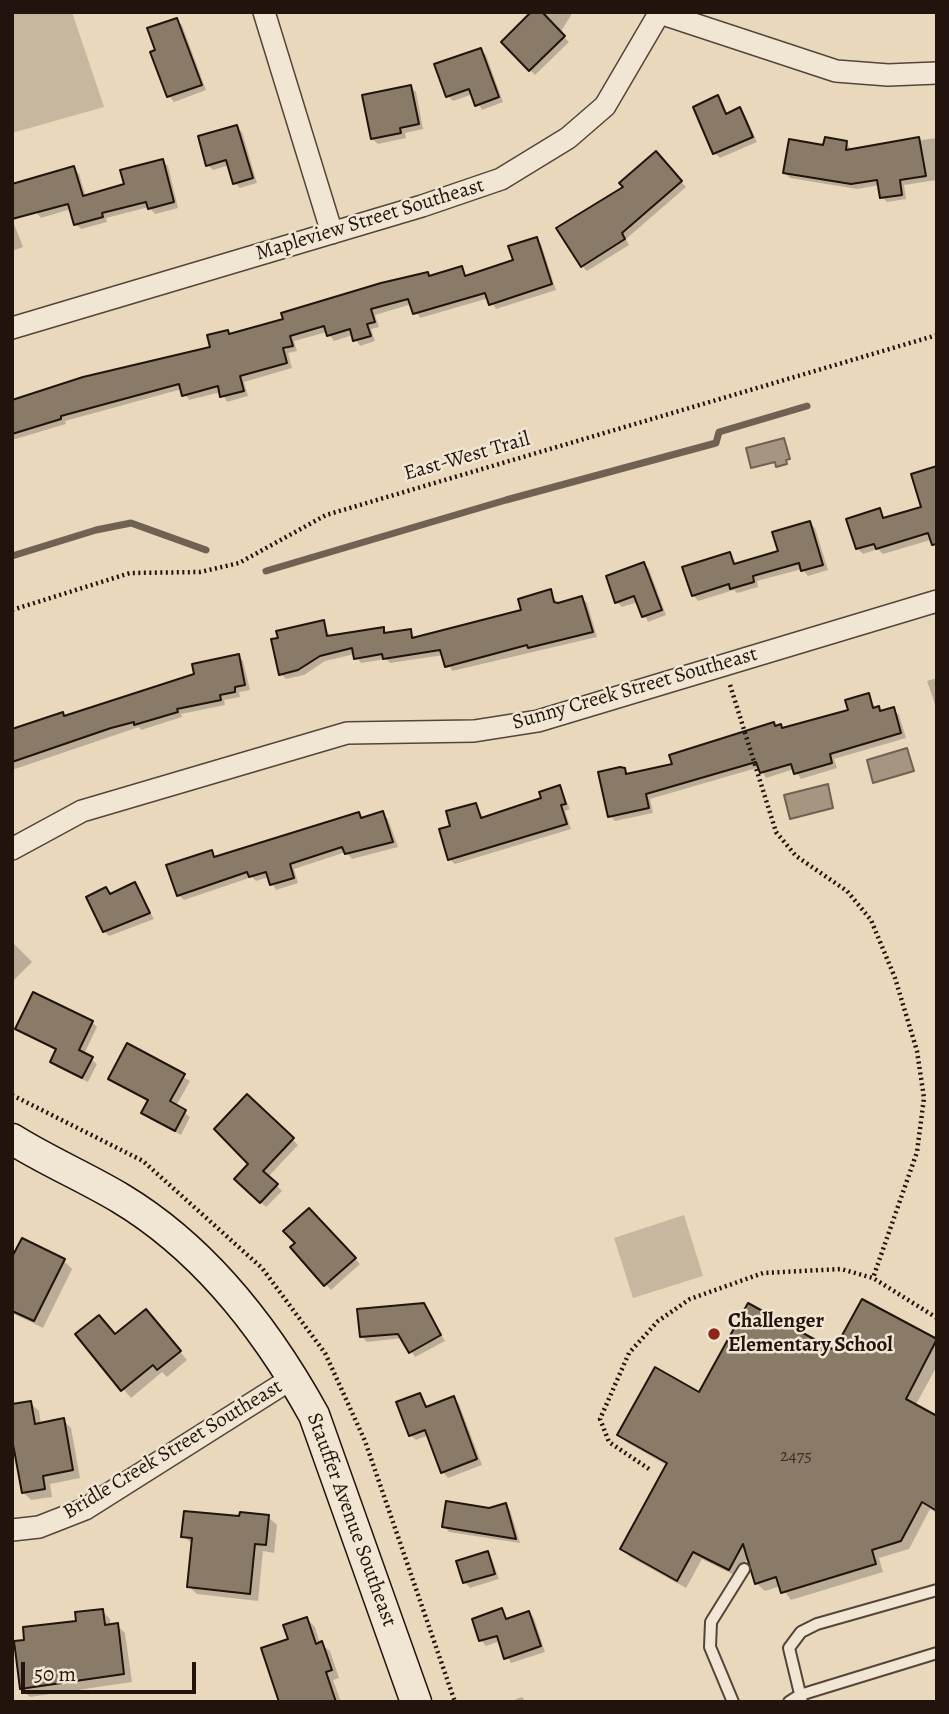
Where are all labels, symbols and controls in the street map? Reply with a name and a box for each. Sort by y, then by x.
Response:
street label: Mapleview Street Southeast [253,173,487,267]
street label: East-West Trail [401,427,533,487]
street label: Sunny Creek Street Southeast [510,642,760,736]
place label: Challenger Elementary School [728,1309,893,1359]
marker: Challenger Elementary School [706,1326,722,1342]
street label: Bridle Creek Street Southeast [59,1374,287,1526]
street label: Stauffer Avenue Southeast [301,1410,401,1630]
house number: 2475 [780,1446,812,1468]
scale bar [24,1648,200,1692]
text: 50 m [34,1660,76,1688]

